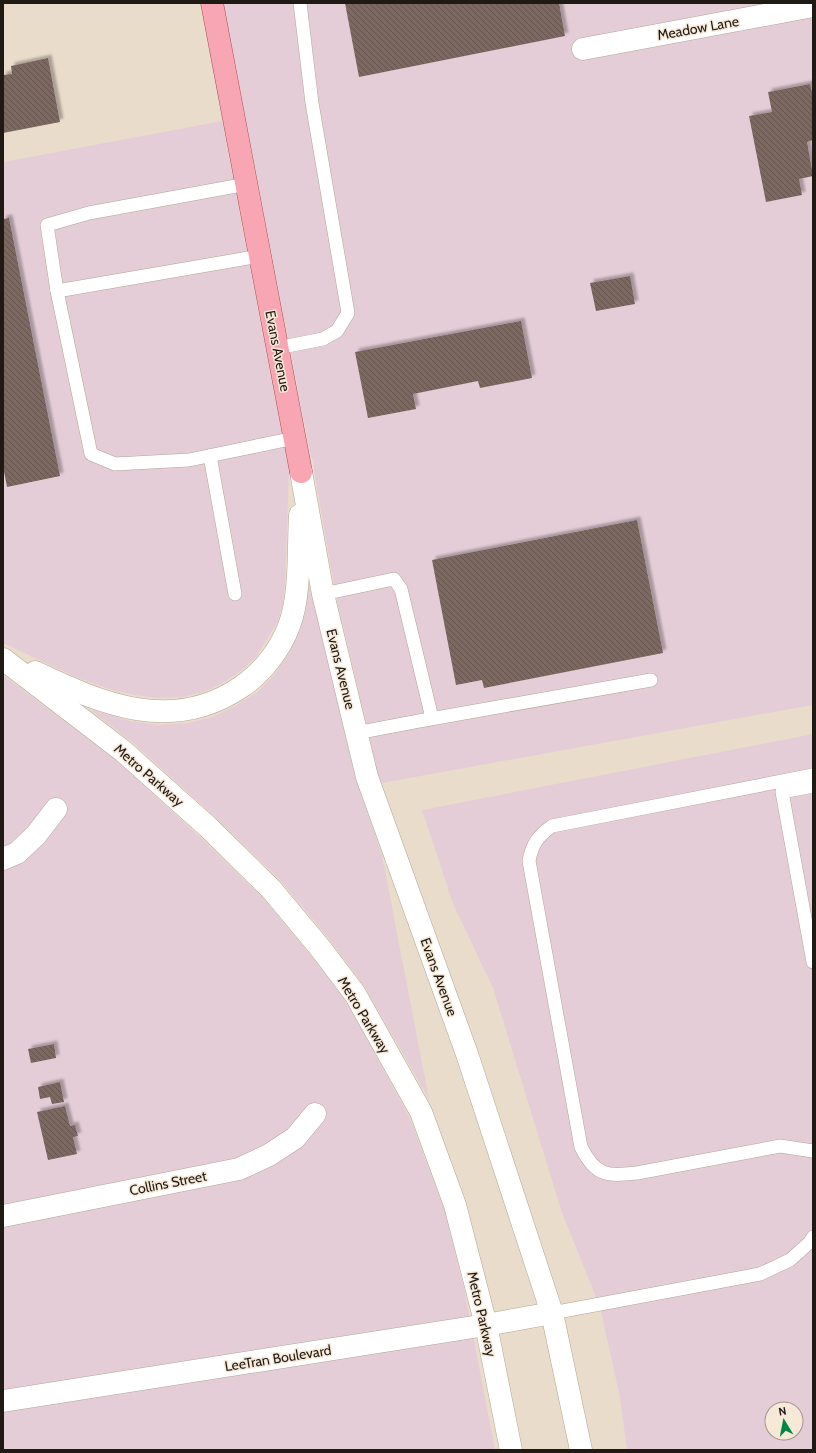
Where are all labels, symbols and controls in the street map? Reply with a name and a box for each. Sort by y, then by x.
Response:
street label: Meadow Lane [656,12,740,44]
street label: Evans Avenue [261,309,295,393]
street label: Evans Avenue [322,627,360,711]
street label: Metro Parkway [110,740,188,810]
street label: Evans Avenue [416,935,462,1019]
street label: Metro Parkway [334,973,394,1057]
street label: Collins Street [128,1167,208,1199]
street label: Metro Parkway [463,1270,501,1358]
street label: LeeTran Boulevard [223,1341,333,1375]
north arrow [764,1401,804,1441]
text: N [777,1404,787,1419]

